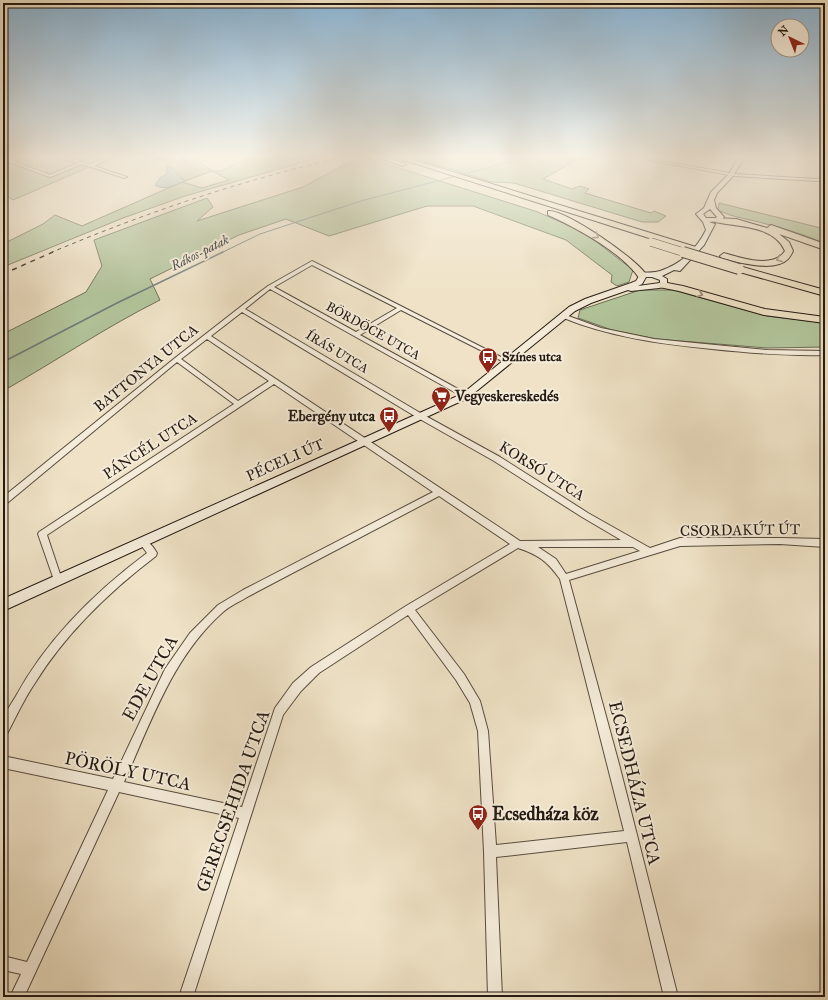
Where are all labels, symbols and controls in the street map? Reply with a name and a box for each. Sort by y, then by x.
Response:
north arrow [770,18,810,58]
text: N [776,23,792,39]
water label: Rákos-patak [167,231,232,275]
one-way arrow [591,231,598,238]
one-way arrow [776,255,783,263]
one-way arrow [696,290,703,298]
street label: BÖRDÖCE UTCA [323,298,423,364]
street label: BATTONYA UTCA [90,320,202,416]
street label: ÍRÁS UTCA [303,326,372,377]
bus stop icon: Színes utca [477,346,499,374]
place label: Színes utca [502,349,562,365]
supermarket icon: Vegyeskereskedés [430,385,452,413]
place label: Vegyeskereskedés [454,387,559,406]
bus stop icon: Ebergény utca [378,405,400,433]
place label: Ebergény utca [288,407,376,426]
street label: PÁNCÉL UTCA [99,408,200,483]
street label: PÉCELI ÚT [243,434,327,485]
street label: KORSÓ UTCA [496,437,589,505]
street label: CSORDAKÚT ÚT [680,519,800,540]
street label: EDE UTCA [117,631,183,725]
street label: ECSEDHÁZA UTCA [604,698,668,867]
street label: GERECSEHIDA UTCA [191,707,275,895]
street label: PÖRÖLY UTCA [63,746,193,795]
bus stop icon: Ecsedháza köz [467,803,489,831]
place label: Ecsedháza köz [492,803,599,825]

